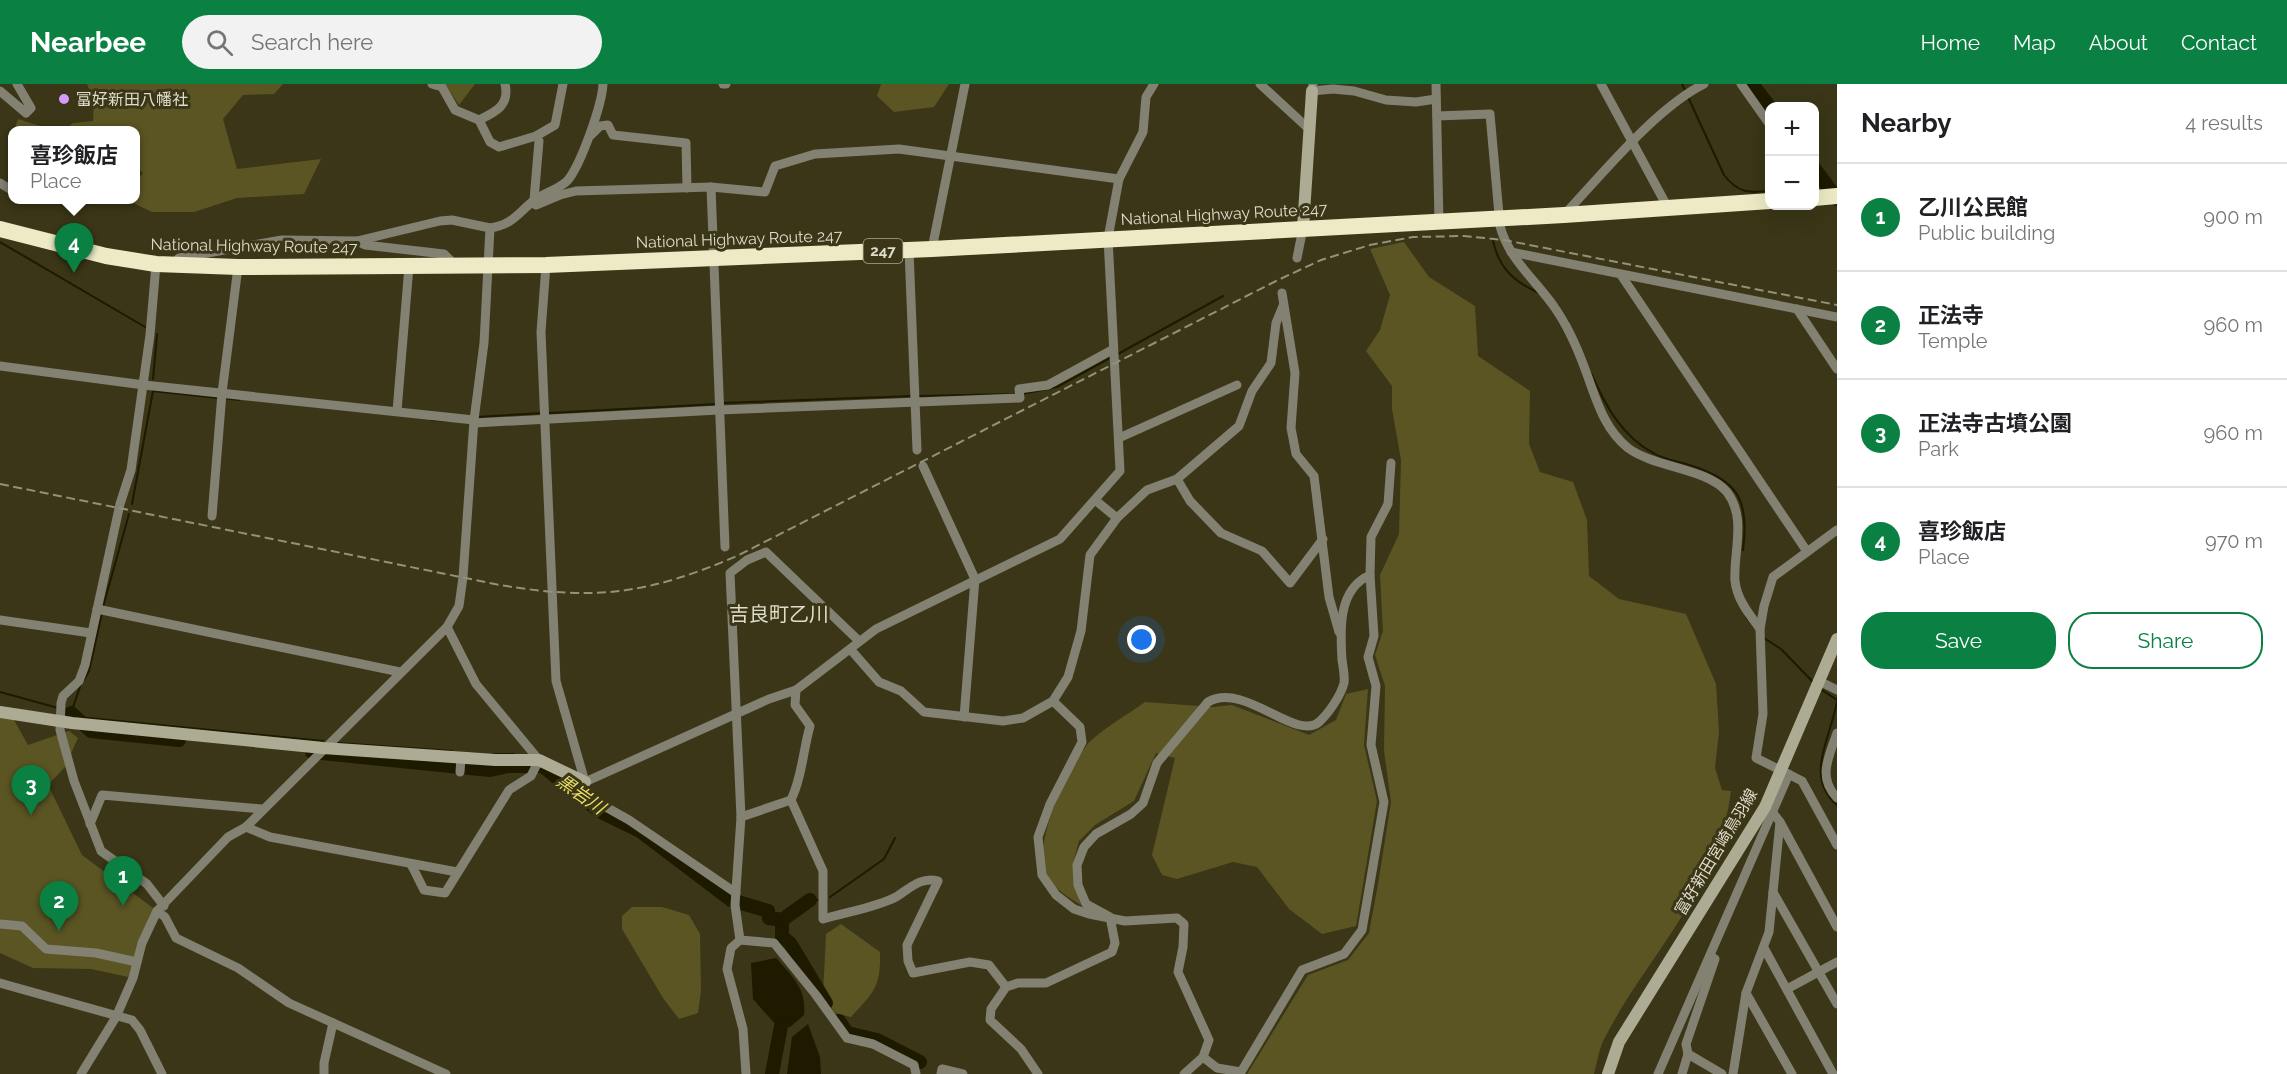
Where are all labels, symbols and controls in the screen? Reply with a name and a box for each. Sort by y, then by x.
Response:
search box [182,15,602,69]
text: Nearbee [30,26,146,59]
icon: search [203,26,236,59]
text: Search here [251,29,373,55]
text: Home [1921,30,1980,55]
text: Map [2013,30,2056,55]
text: About [2089,30,2148,55]
text: Contact [2181,30,2257,55]
place label: 富好新田八幡社 [76,90,188,109]
marker: 富好新田八幡社 [57,92,71,106]
map controls [1765,102,1819,210]
button: + [1765,102,1819,156]
text: Nearby [1861,108,1951,138]
text: 4 results [2185,111,2263,135]
popup [8,126,140,204]
text: 喜珍飯店 [30,142,118,168]
button: − [1765,156,1819,210]
text: Place [30,169,81,193]
text: 乙川公民館 [1918,194,2028,220]
street label: National Highway Route 247 [1120,199,1328,229]
text: 1 [1876,205,1885,229]
text: 900 m [2203,205,2263,229]
text: Public building [1918,221,2055,245]
pin: 4 [54,224,94,273]
street label: National Highway Route 247 [635,226,843,252]
street label: National Highway Route 247 [151,235,358,257]
road number: 247 [864,239,902,263]
text: 正法寺 [1918,302,1984,328]
text: 2 [1875,313,1886,337]
text: 960 m [2204,313,2263,337]
text: Temple [1918,329,1988,353]
text: 正法寺古墳公園 [1918,410,2072,436]
text: 3 [1875,421,1886,445]
text: 960 m [2204,421,2263,445]
text: Park [1918,437,1959,461]
text: 喜珍飯店 [1918,518,2006,544]
text: 4 [1875,529,1886,553]
text: 970 m [2205,529,2263,553]
text: Place [1918,545,1969,569]
district label: 吉良町乙川 [729,602,829,626]
button: Save [1861,612,2056,669]
button: Share [2068,612,2263,669]
your location [1127,625,1156,654]
pin: 3 [12,766,51,815]
water label: 黒岩川 [553,770,611,819]
street label: 富好新田宮崎鳥羽線 [1671,785,1761,919]
pin: 1 [104,856,142,906]
pin: 2 [40,882,78,931]

